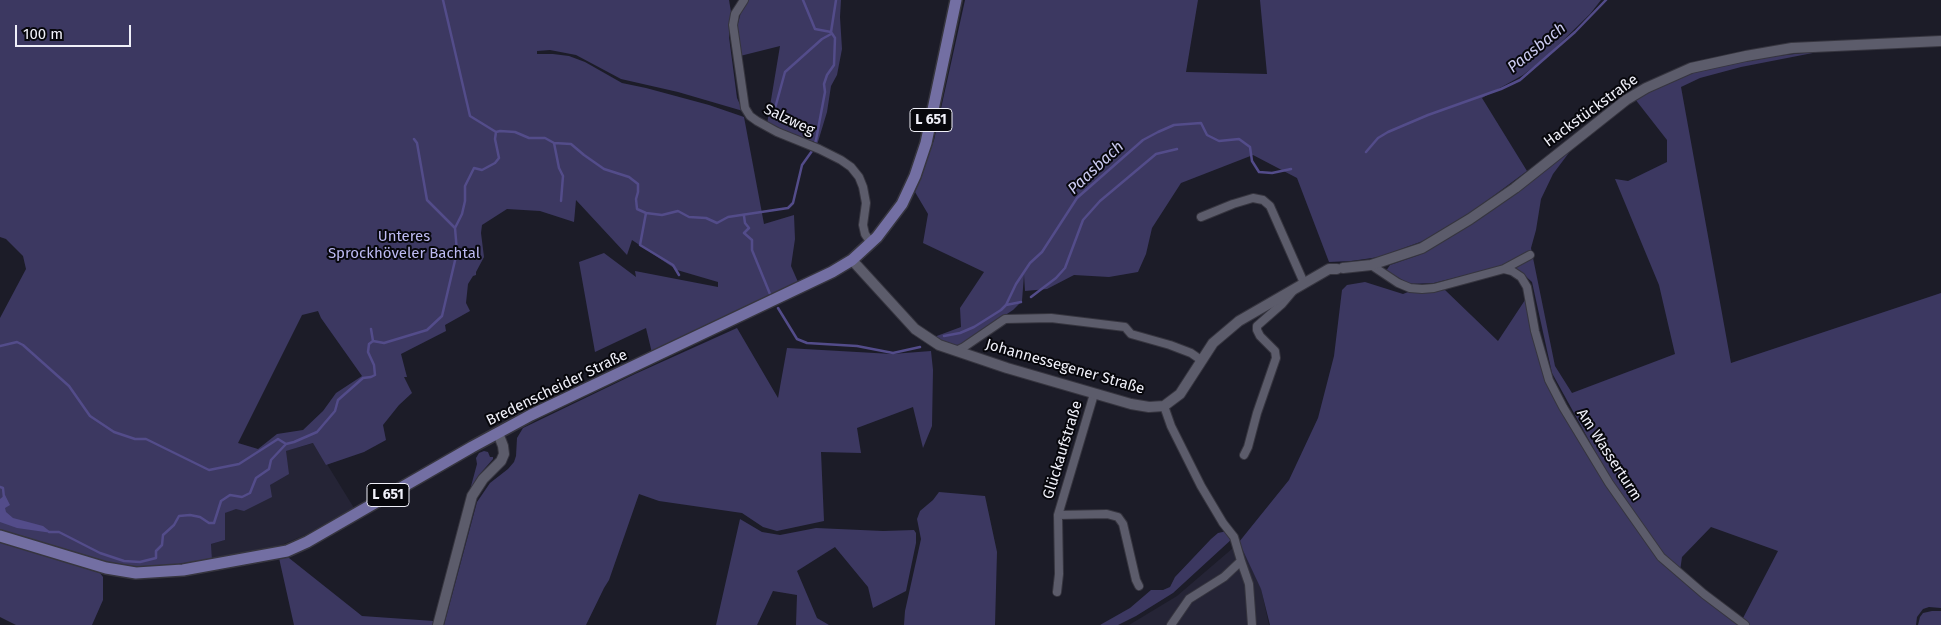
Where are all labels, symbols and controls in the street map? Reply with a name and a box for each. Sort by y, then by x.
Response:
scale bar [18,15,134,47]
water label: Paasbach [1504,19,1570,77]
text: 100 m [23,25,63,43]
street label: Hackstückstraße [1540,71,1642,151]
street label: Salzweg [761,100,817,140]
road number: L 651 [910,108,952,132]
water label: Paasbach [1064,137,1128,199]
park label: Unteres Sprockhöveler Bachtal [328,228,480,263]
street label: Johannessegener Straße [983,336,1147,398]
street label: Bredenscheider Straße [483,346,631,430]
street label: Glückaufstraße [1039,399,1087,501]
street label: Am Wasserturm [1573,406,1645,504]
road number: L 651 [367,484,409,506]

